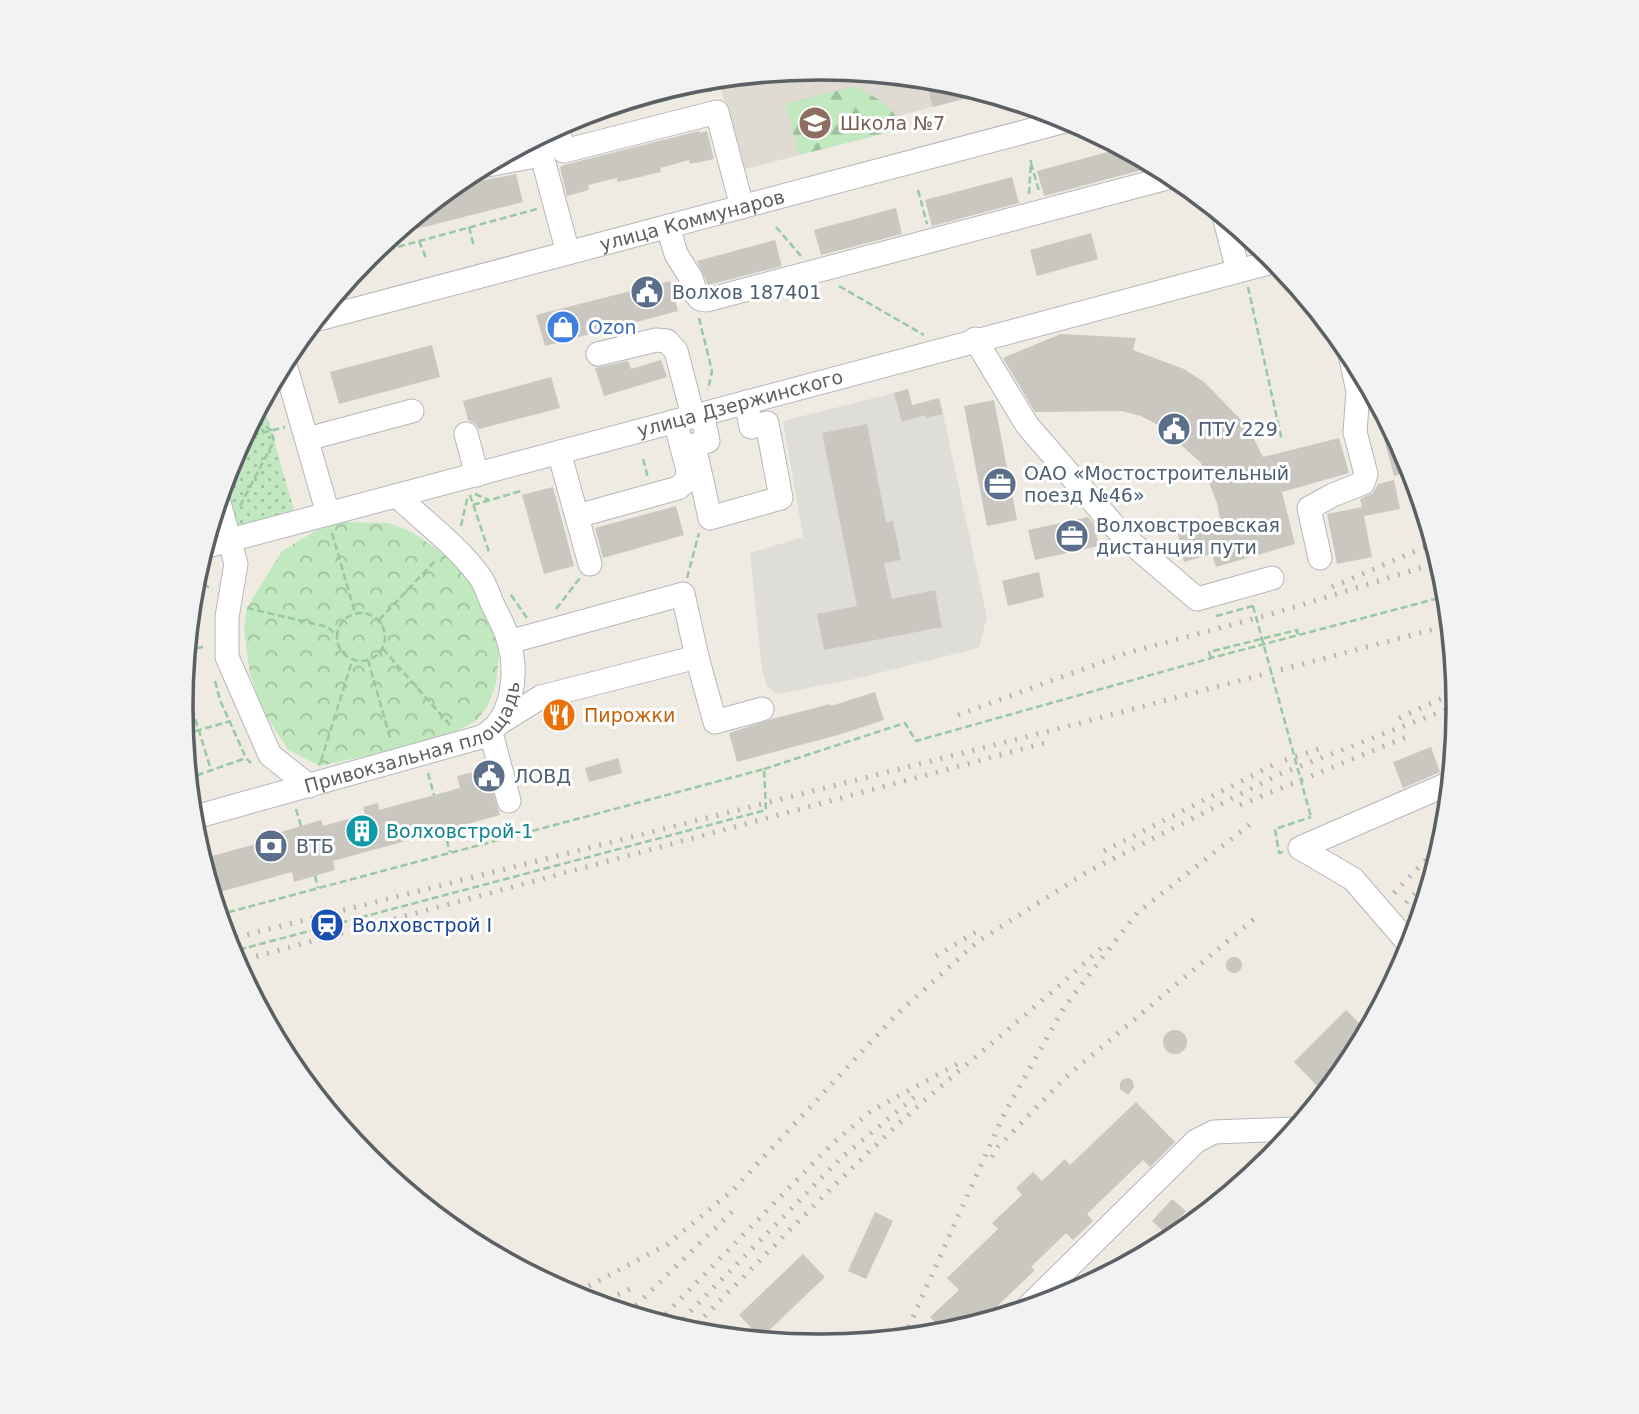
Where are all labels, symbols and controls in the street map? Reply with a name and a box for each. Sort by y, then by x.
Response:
school or university icon: Школа №7 [796,104,834,142]
place label: Школа №7 [840,112,945,134]
street label: улица Коммунаров [597,185,787,255]
public building icon: Волхов 187401 [628,273,666,311]
place label: Волхов 187401 [672,281,821,303]
shop icon: Ozon [544,308,582,346]
place label: Ozon [588,316,637,338]
street label: улица Дзержинского [635,365,845,441]
public building icon: ПТУ 229 [1155,410,1193,448]
place label: ПТУ 229 [1198,418,1278,440]
place label: ОАО «Мостостроительный поезд №46» [1024,462,1289,506]
office icon: ОАО «Мостостроительный поезд №46» [981,465,1019,503]
place label: Волховстроевская дистанция пути [1096,514,1280,558]
office icon: Волховстроевская дистанция пути [1053,517,1091,555]
street label: Привокзальная площадь [302,680,524,797]
restaurant icon: Пирожки [540,696,578,734]
place label: Пирожки [584,704,675,726]
public building icon: ЛОВД [470,757,508,795]
place label: ЛОВД [514,765,571,787]
building icon: Волховстрой-1 [343,812,381,850]
place label: Волховстрой-1 [386,820,533,842]
bank icon: ВТБ [252,827,290,865]
place label: ВТБ [296,835,334,857]
station icon: Волховстрой I [308,906,346,944]
place label: Волховстрой I [352,914,492,936]

